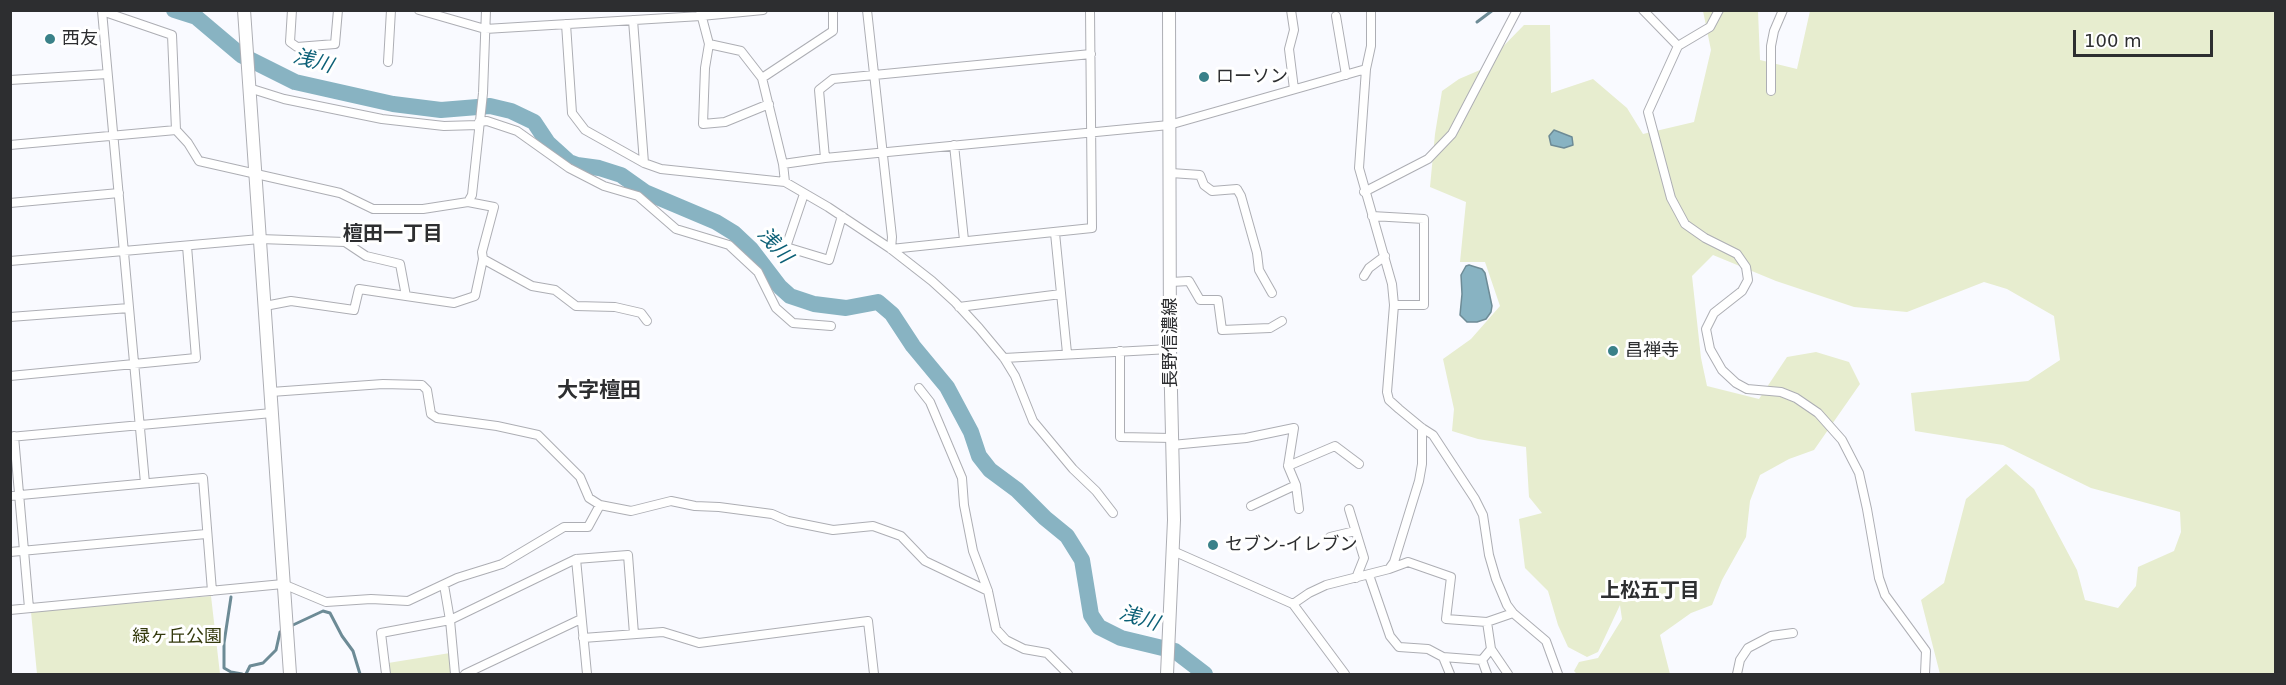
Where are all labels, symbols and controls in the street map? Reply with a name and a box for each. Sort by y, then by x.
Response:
scale bar [2076,18,2216,56]
place label: 西友 [62,28,98,50]
text: 100 m [2084,30,2142,51]
marker: 西友 [43,32,57,46]
water label: 浅川 [290,45,336,79]
place label: ローソン [1216,66,1288,88]
marker: ローソン [1197,70,1211,84]
district label: 檀田一丁目 [343,223,443,247]
water label: 浅川 [752,223,796,269]
street label: 長野信濃線 [1160,298,1182,388]
place label: 昌禅寺 [1625,340,1679,362]
marker: 昌禅寺 [1606,344,1620,358]
district label: 大字檀田 [557,379,641,405]
place label: セブン-イレブン [1225,534,1357,556]
marker: セブン-イレブン [1206,538,1220,552]
district label: 上松五丁目 [1600,580,1700,604]
water label: 浅川 [1116,601,1162,637]
park label: 緑ヶ丘公園 [132,626,222,648]

